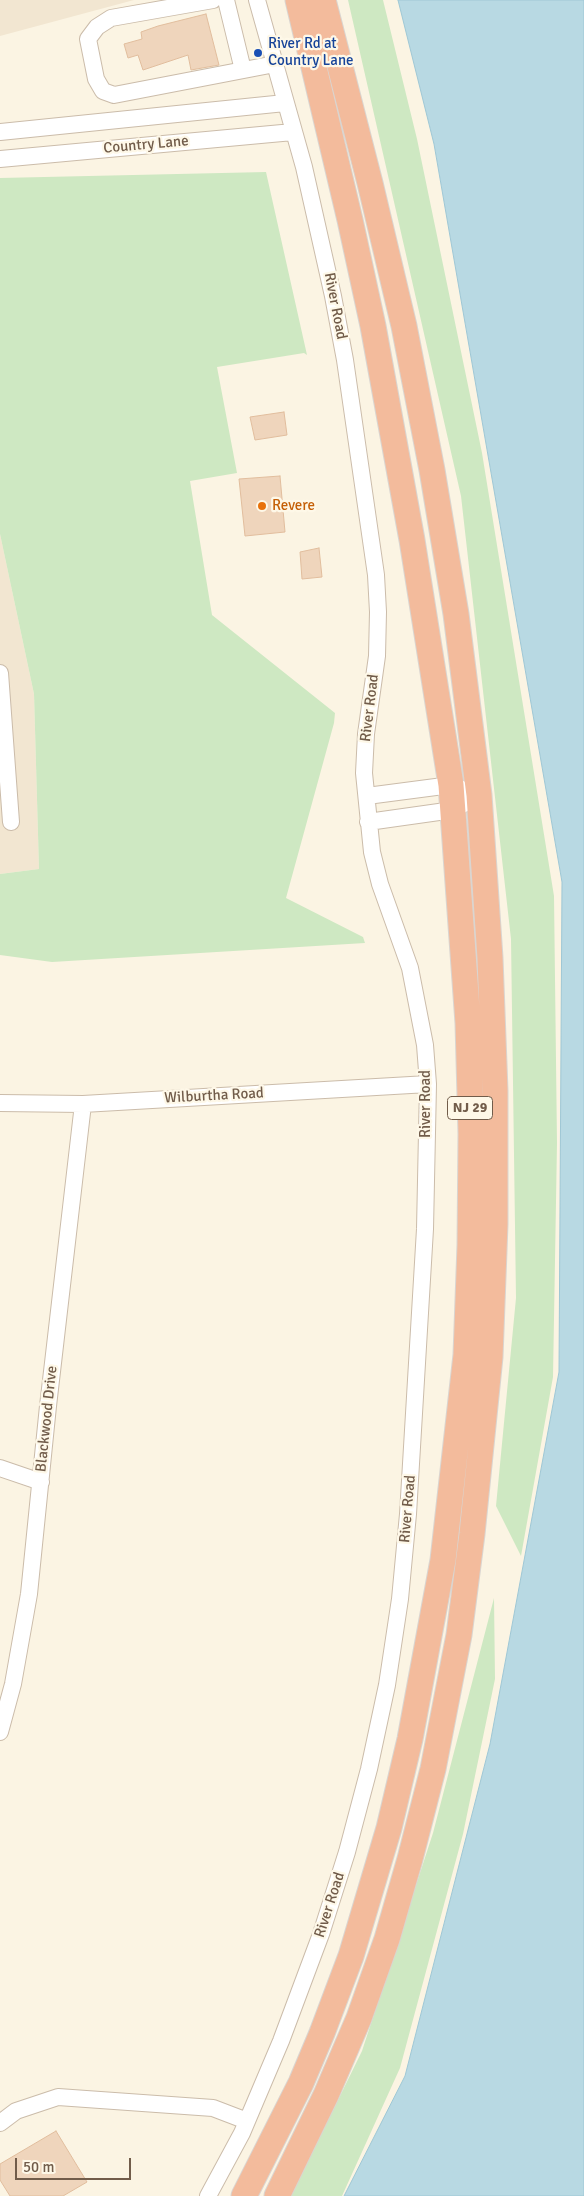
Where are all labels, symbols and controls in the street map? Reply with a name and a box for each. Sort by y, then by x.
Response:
place label: River Rd at Country Lane [268,35,354,70]
marker: River Rd at Country Lane [252,47,264,59]
street label: Country Lane [103,132,189,158]
street label: River Road [320,271,350,341]
place label: Revere [272,497,315,515]
marker: Revere [256,500,268,512]
street label: River Road [357,673,383,743]
street label: River Road [417,1070,435,1138]
street label: Wilburtha Road [164,1084,264,1108]
road number: NJ 29 [448,1096,492,1120]
street label: Blackwood Drive [32,1365,62,1473]
street label: River Road [396,1474,420,1544]
street label: River Road [311,1870,349,1940]
scale bar [18,2148,134,2180]
text: 50 m [23,2158,54,2176]

